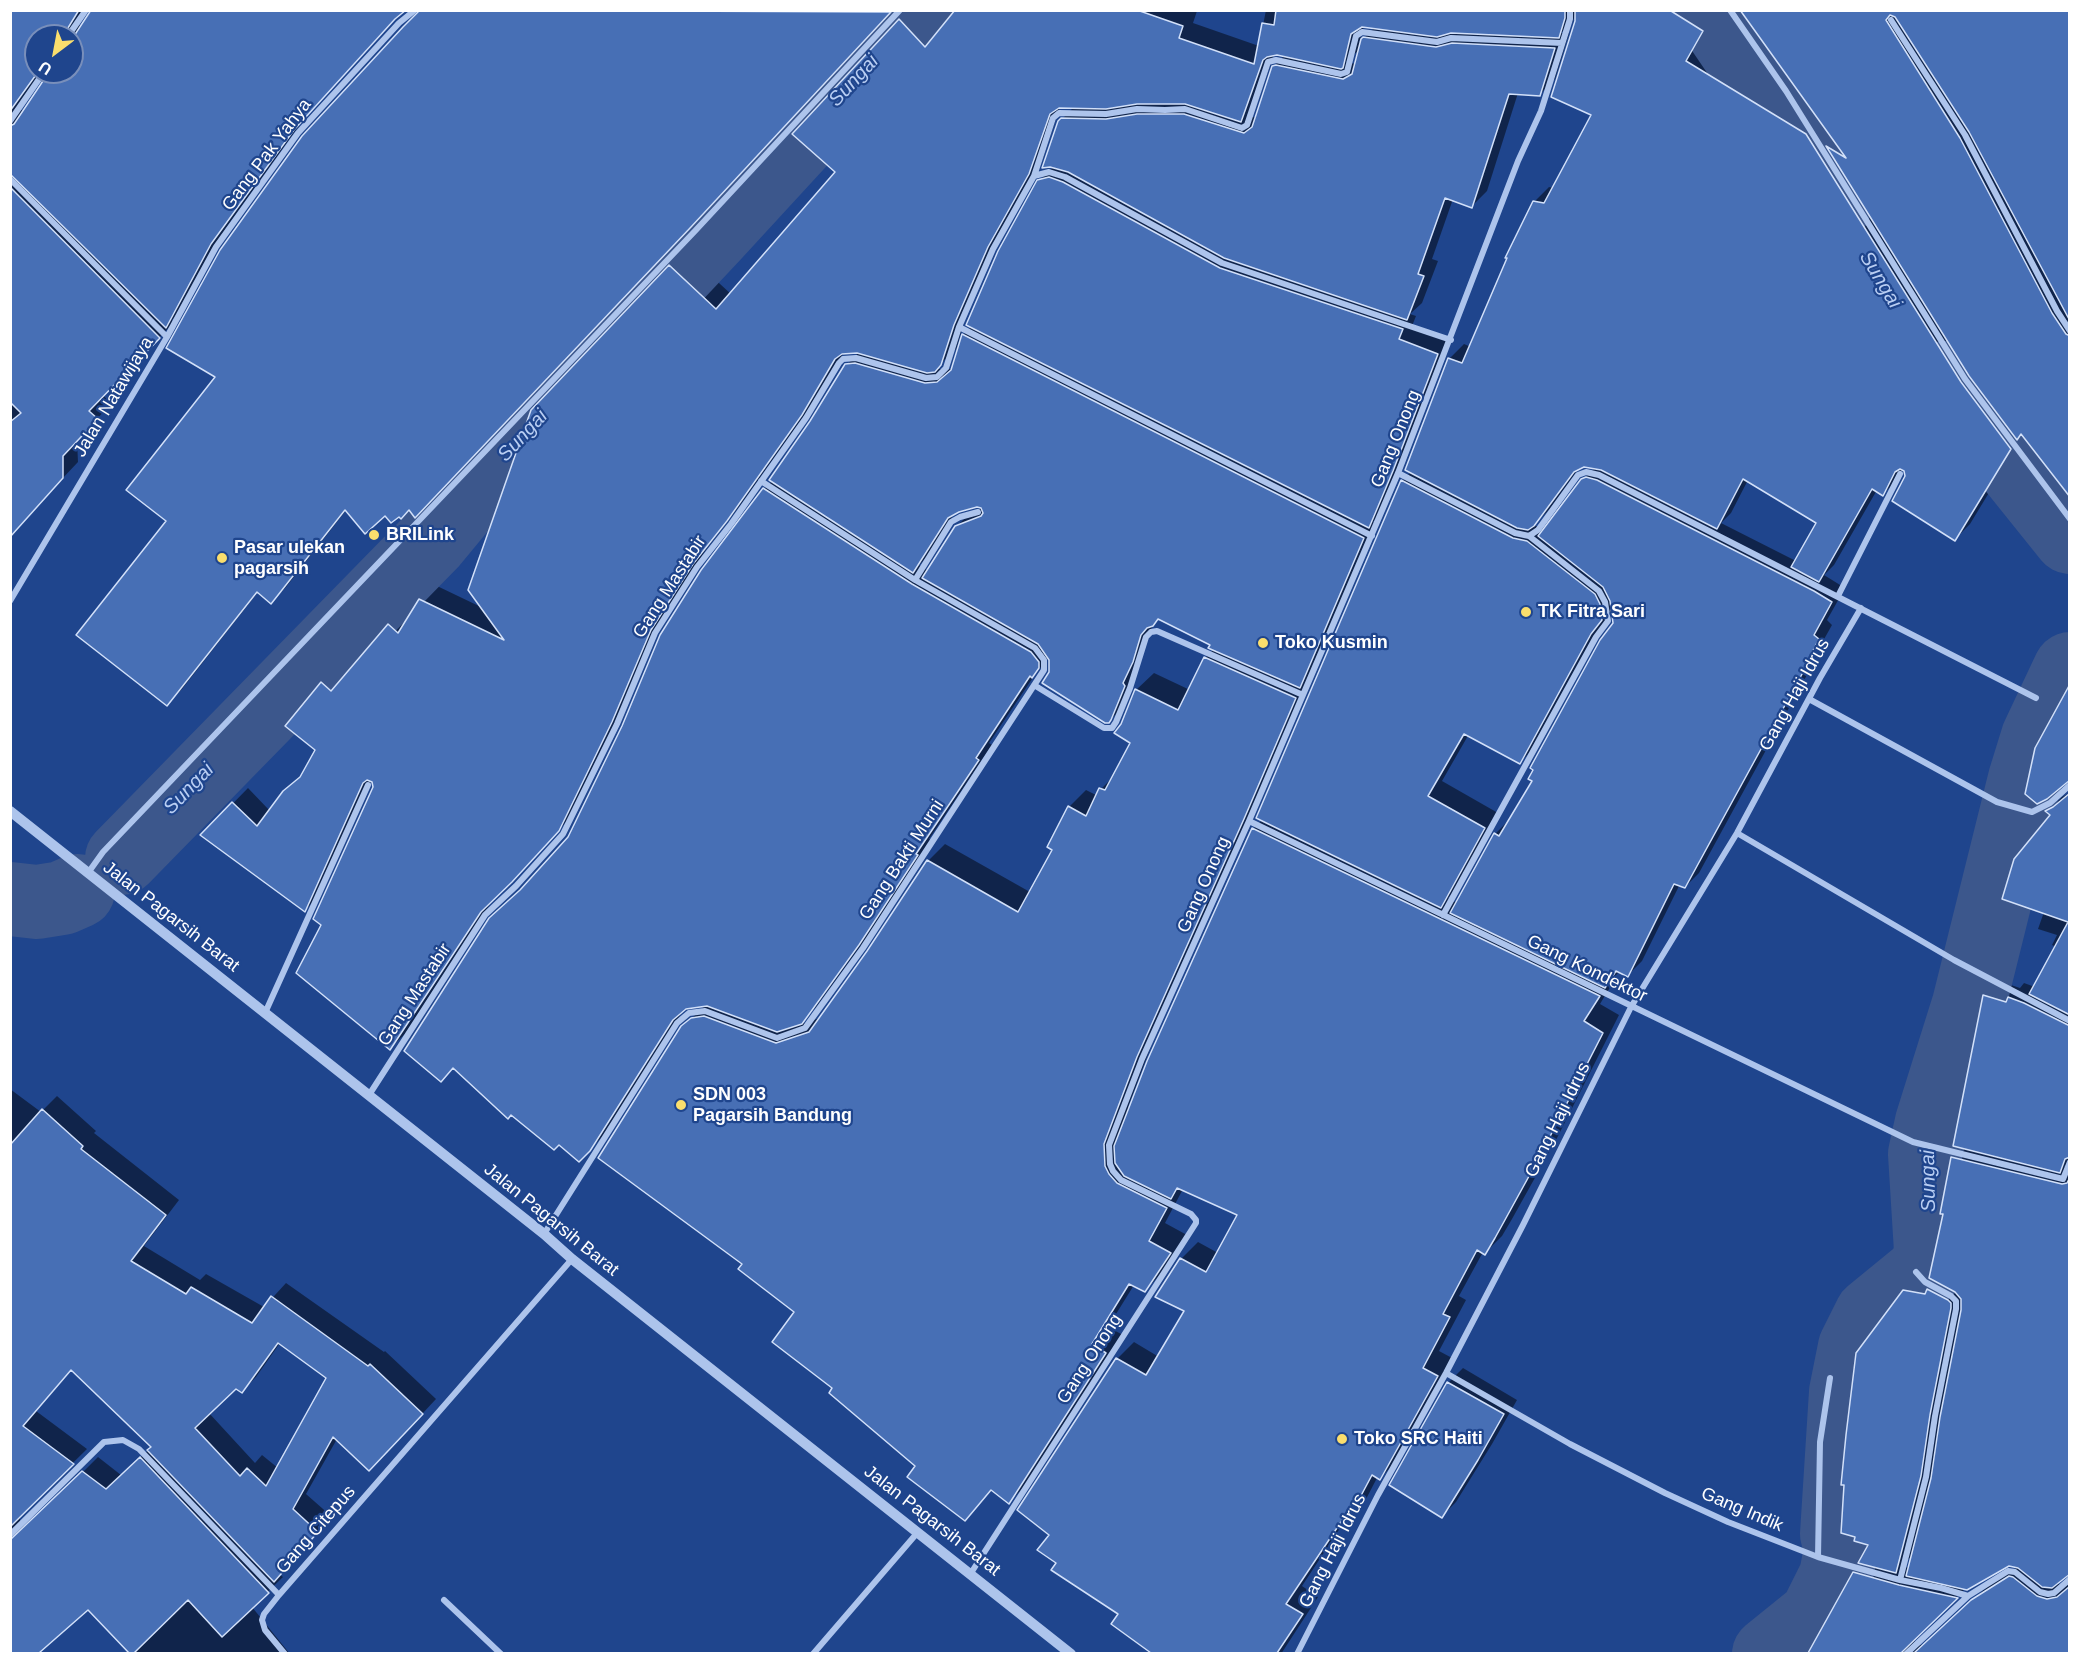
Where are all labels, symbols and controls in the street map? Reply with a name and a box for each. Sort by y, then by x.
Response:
north arrow [24,24,84,84]
water label: Sungai [824,50,884,112]
text: U [36,58,55,78]
street label: Gang Pak Yahya [218,95,316,215]
water label: Sungai [1854,247,1906,313]
street label: Jalan Natawijaya [70,333,158,461]
street label: Gang Onong [1367,387,1425,491]
water label: Sungai [493,405,553,467]
place label: BRILink [386,524,454,546]
marker: BRILink [367,528,381,542]
street label: Gang Mastabir [629,532,711,642]
place label: Pasar ulekan pagarsih [234,537,345,580]
marker: Pasar ulekan pagarsih [215,551,229,565]
place label: TK Fitra Sari [1538,601,1645,623]
marker: TK Fitra Sari [1519,605,1533,619]
place label: Toko Kusmin [1275,632,1388,654]
street label: Gang Haji Idrus [1755,635,1835,755]
marker: Toko Kusmin [1256,636,1270,650]
water label: Sungai [159,758,219,820]
street label: Gang Bakti Murni [855,796,949,924]
street label: Gang Onong [1173,834,1235,936]
street label: Jalan Pagarsih Barat [99,857,243,977]
street label: Gang Kondektor [1523,931,1651,1007]
street label: Gang Mastabir [374,940,456,1050]
street label: Gang Haji Idrus [1521,1059,1595,1181]
place label: SDN 003 Pagarsih Bandung [693,1084,852,1126]
marker: SDN 003 Pagarsih Bandung [674,1098,688,1112]
water label: Sungai [1916,1150,1942,1212]
street label: Jalan Pagarsih Barat [479,1159,623,1281]
street label: Gang Onong [1053,1310,1127,1408]
place label: Toko SRC Haiti [1354,1428,1483,1450]
marker: Toko SRC Haiti [1335,1432,1349,1446]
street label: Jalan Pagarsih Barat [860,1461,1004,1581]
street label: Gang Citepus [272,1481,360,1579]
street label: Gang Indik [1698,1483,1786,1537]
street label: Gang Haji Idrus [1295,1490,1371,1612]

